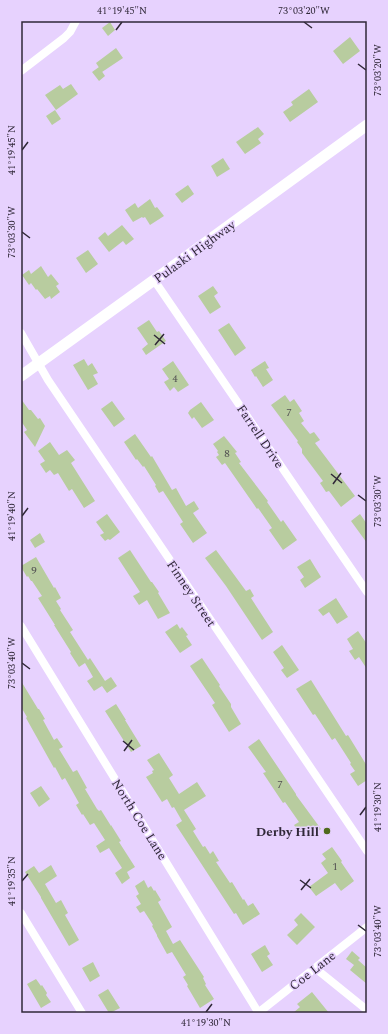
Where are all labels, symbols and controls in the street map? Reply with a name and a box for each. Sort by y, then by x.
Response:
text: 41°19'45"N [97,3,147,19]
text: 73°03'20"W [278,3,330,19]
text: 73°03'20"W [370,44,386,96]
text: 41°19'45"N [4,125,20,175]
text: 73°03'30"W [4,206,20,258]
street label: Pulaski Highway [149,215,240,288]
house number: 4 [172,370,178,387]
street label: Farrell Drive [231,401,289,473]
house number: 7 [286,404,292,421]
house number: 8 [224,445,230,462]
text: 73°03'30"W [370,475,386,527]
text: 41°19'40"N [4,491,20,541]
street label: Finney Street [161,556,221,631]
house number: 9 [31,562,37,579]
text: 73°03'40"W [4,637,20,689]
street label: North Coe Lane [106,775,172,864]
house number: 7 [277,776,283,793]
text: 41°19'30"N [370,782,386,832]
place label: Derby Hill [256,822,319,842]
marker: Derby Hill [322,826,332,836]
text: 41°19'35"N [4,856,20,906]
house number: 1 [332,858,338,875]
text: 73°03'40"W [370,905,386,957]
street label: Coe Lane [285,946,340,995]
text: 41°19'30"N [181,1015,231,1031]

